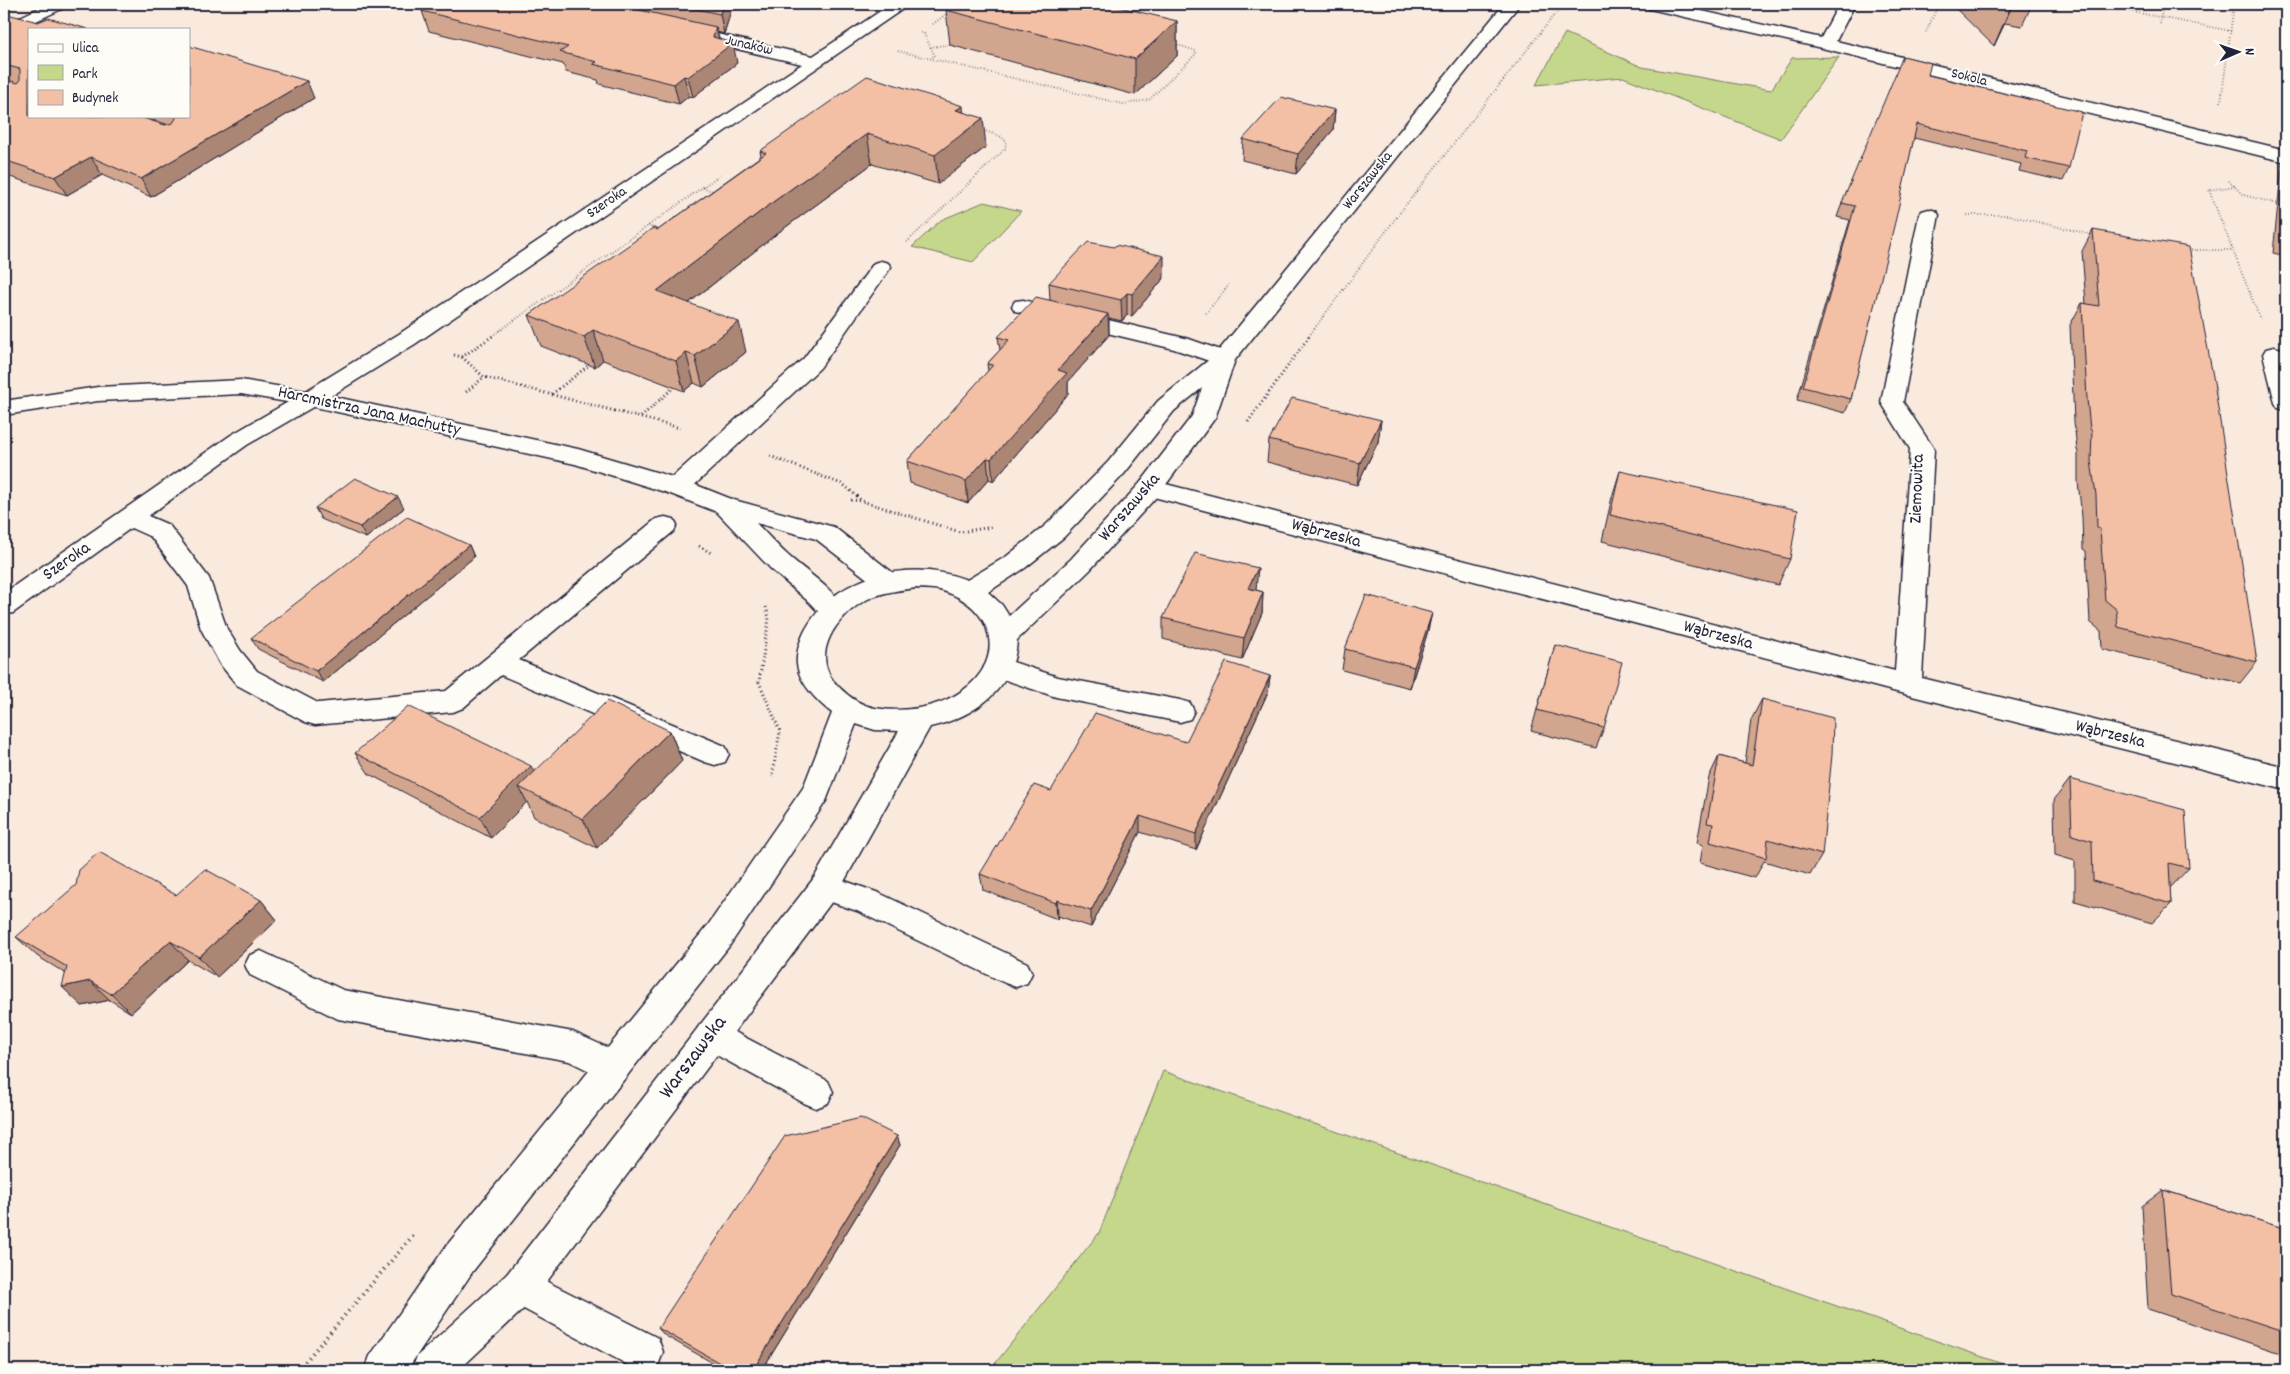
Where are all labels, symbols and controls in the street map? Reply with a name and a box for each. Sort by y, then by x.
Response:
legend [28,28,190,118]
north arrow [2212,28,2262,78]
street label: Junaków [723,30,775,62]
text: Ulica [72,38,100,60]
text: N [2239,48,2259,56]
street label: Sokola [1949,63,1990,93]
text: Park [72,64,98,86]
text: Budynek [72,88,118,110]
street label: Warszawska [1338,146,1399,215]
street label: Szeroka [582,181,632,225]
street label: Harcmistrza Jana Machutty [275,380,463,444]
street label: Ziemowita [1904,453,1932,524]
street label: Warszawska [1093,468,1167,548]
street label: Wąbrzeska [1288,513,1364,555]
street label: Szeroka [38,536,96,588]
street label: Wąbrzeska [1680,615,1756,657]
street label: Wąbrzeska [2073,714,2148,756]
street label: Warszawska [653,1009,736,1106]

